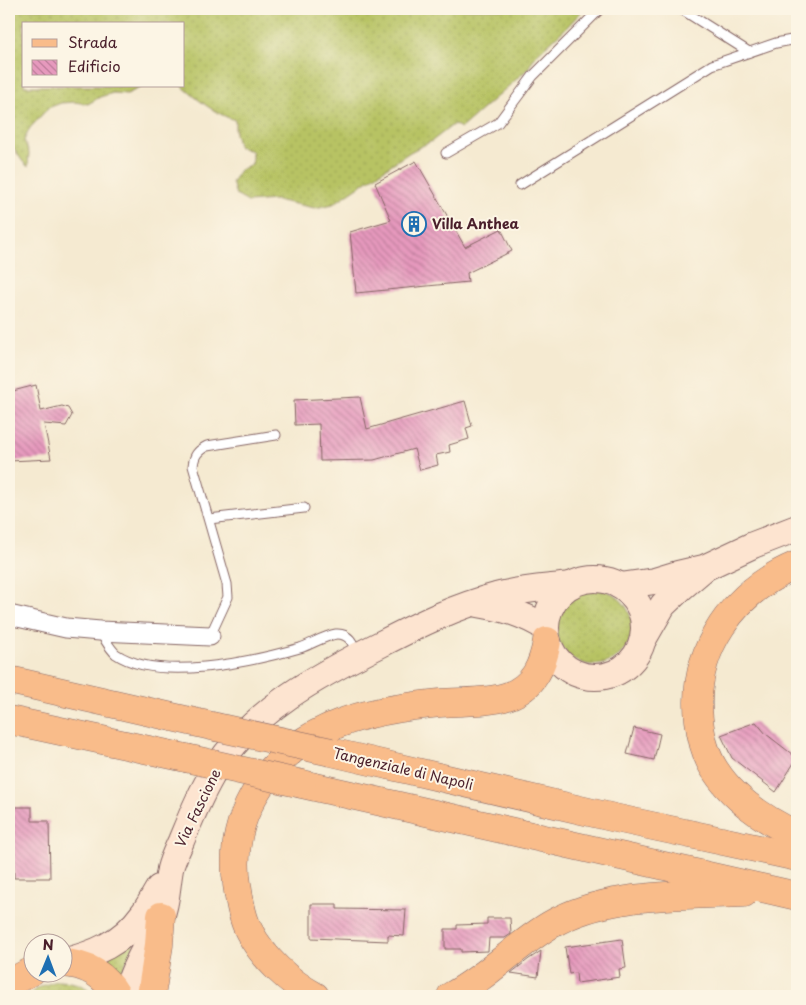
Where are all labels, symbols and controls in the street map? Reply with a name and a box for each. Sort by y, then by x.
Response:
legend [22,22,185,88]
text: Strada [68,30,118,53]
text: Edificio [68,54,121,77]
building icon: Villa Anthea [401,211,427,237]
place label: Villa Anthea [432,213,519,234]
street label: Tangenziale di Napoli [331,742,475,795]
street label: Via Fascione [169,765,226,851]
north arrow [22,932,72,982]
text: N [43,934,54,955]

